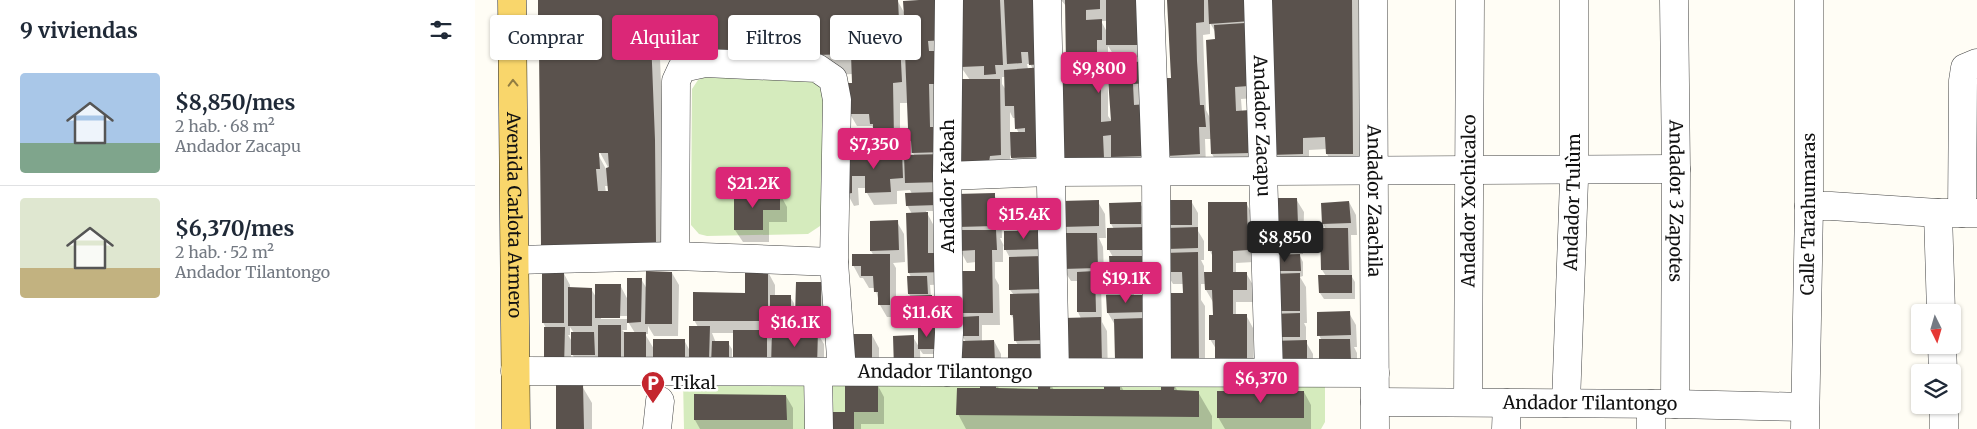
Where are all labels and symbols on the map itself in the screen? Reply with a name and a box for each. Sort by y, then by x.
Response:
pin: $9,800 [1058,52,1140,94]
street label: Andador Zacapu [1249,54,1276,197]
one-way arrow [508,79,518,86]
street label: Avenida Carlota Armero [502,111,527,318]
street label: Andador Xochicalco [1457,114,1480,289]
street label: Andador Kabah [936,119,959,254]
street label: Andador 3 Zapotes [1664,119,1688,282]
street label: Andador Zaachila [1363,124,1386,278]
pin: $7,350 [833,128,915,170]
street label: Andador Tulùm [1559,133,1585,272]
street label: Calle Tarahumaras [1795,133,1820,296]
pin: $21.2K [712,166,794,209]
pin: $15.4K [983,198,1065,240]
pin: $8,850 [1244,220,1326,263]
pin: $19.1K [1085,262,1167,304]
pin: $11.6K [886,296,968,338]
north arrow [1911,304,1961,354]
pin: $16.1K [754,306,836,348]
street label: Andador Tilantongo [857,360,1032,383]
pin: $6,370 [1220,362,1302,404]
parking icon: Tikal [640,370,666,404]
place label: Tikal [671,371,717,394]
street label: Andador Tilantongo [1502,391,1677,415]

